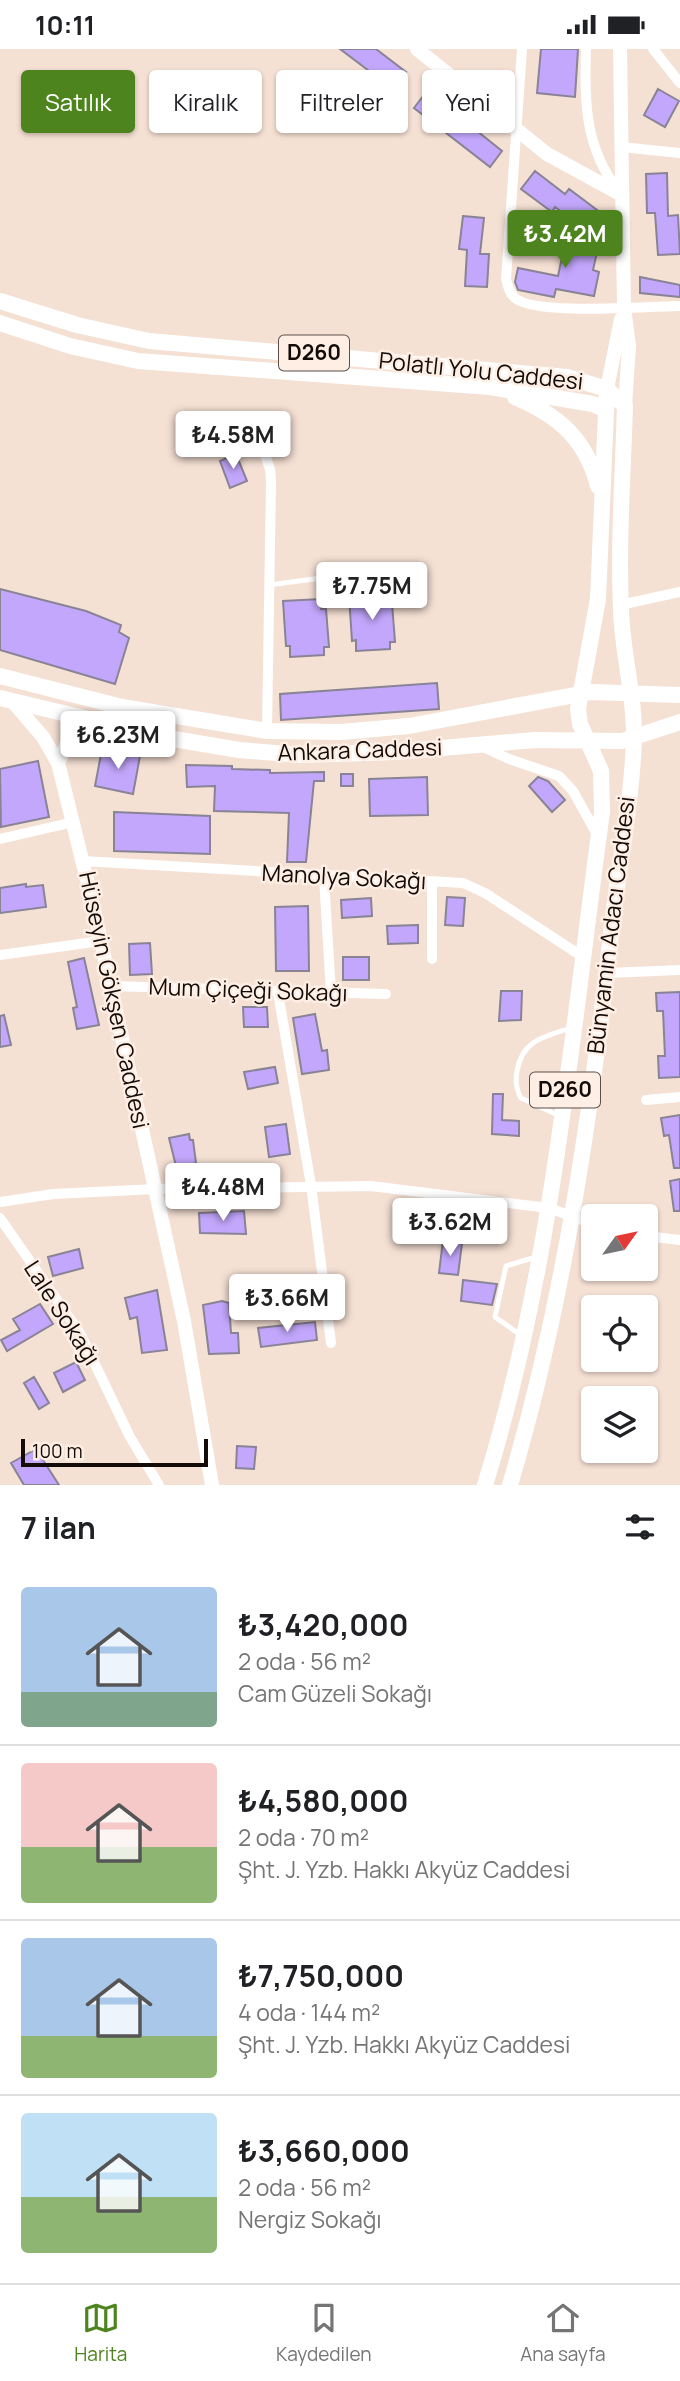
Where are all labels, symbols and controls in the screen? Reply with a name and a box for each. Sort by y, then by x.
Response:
text: 10:11 [35,7,95,43]
chip: Satılık [21,70,135,133]
chip: Kiralık [149,70,262,133]
chip: Filtreler [276,70,408,133]
chip: Yeni [422,70,515,133]
pin: ₺3.42M [508,211,622,270]
text: ₺3.42M [524,217,606,249]
road number: D260 [279,335,349,371]
street label: Polatlı Yolu Caddesi [377,343,585,397]
pin: ₺4.58M [176,411,290,471]
text: ₺4.58M [192,418,274,450]
pin: ₺7.75M [315,563,429,622]
text: ₺7.75M [332,569,412,601]
pin: ₺6.23M [61,711,175,771]
text: ₺6.23M [76,718,160,750]
street label: Ankara Caddesi [277,730,443,768]
street label: Bünyamin Adacı Caddesi [578,794,642,1055]
street label: Manolya Sokağı [261,856,427,896]
street label: Hüseyin Gökşen Caddesi [72,868,158,1131]
street label: Mum Çiçeği Sokağı [148,970,348,1008]
road number: D260 [530,1073,600,1107]
pin: ₺4.48M [166,1163,280,1223]
text: ₺4.48M [181,1170,265,1202]
pin: ₺3.62M [393,1199,507,1258]
north arrow [581,1204,658,1281]
map controls [581,1204,658,1463]
text: ₺3.62M [408,1205,492,1237]
street label: Lale Sokağı [17,1254,109,1371]
pin: ₺3.66M [230,1275,344,1334]
text: ₺3.66M [245,1281,329,1313]
button: locate [581,1295,658,1372]
button: layers [581,1386,658,1463]
scale bar [21,1436,208,1468]
text: 100 m [32,1438,83,1464]
text: 7 ilan [21,1507,96,1548]
icon: filters [621,1508,659,1546]
text: ₺3,420,000 [238,1604,409,1645]
icon: home [77,1615,161,1699]
text: 2 oda · 56 m² [238,1645,371,1677]
text: Cam Güzeli Sokağı [238,1677,432,1709]
text: ₺4,580,000 [238,1780,409,1821]
icon: home [77,1791,161,1875]
text: 2 oda · 70 m² [238,1821,369,1853]
text: Şht. J. Yzb. Hakkı Akyüz Caddesi [238,1853,570,1885]
text: ₺7,750,000 [238,1955,404,1996]
icon: home [77,1966,161,2050]
text: 4 oda · 144 m² [238,1996,380,2028]
text: Şht. J. Yzb. Hakkı Akyüz Caddesi [238,2028,570,2060]
text: ₺3,660,000 [238,2130,410,2171]
icon: home [77,2141,161,2225]
text: 2 oda · 56 m² [238,2171,371,2203]
text: Nergiz Sokağı [238,2203,382,2235]
tab: Harita [74,2299,127,2367]
tab: Kaydedilen [276,2299,372,2367]
tab: Ana sayfa [520,2299,606,2367]

